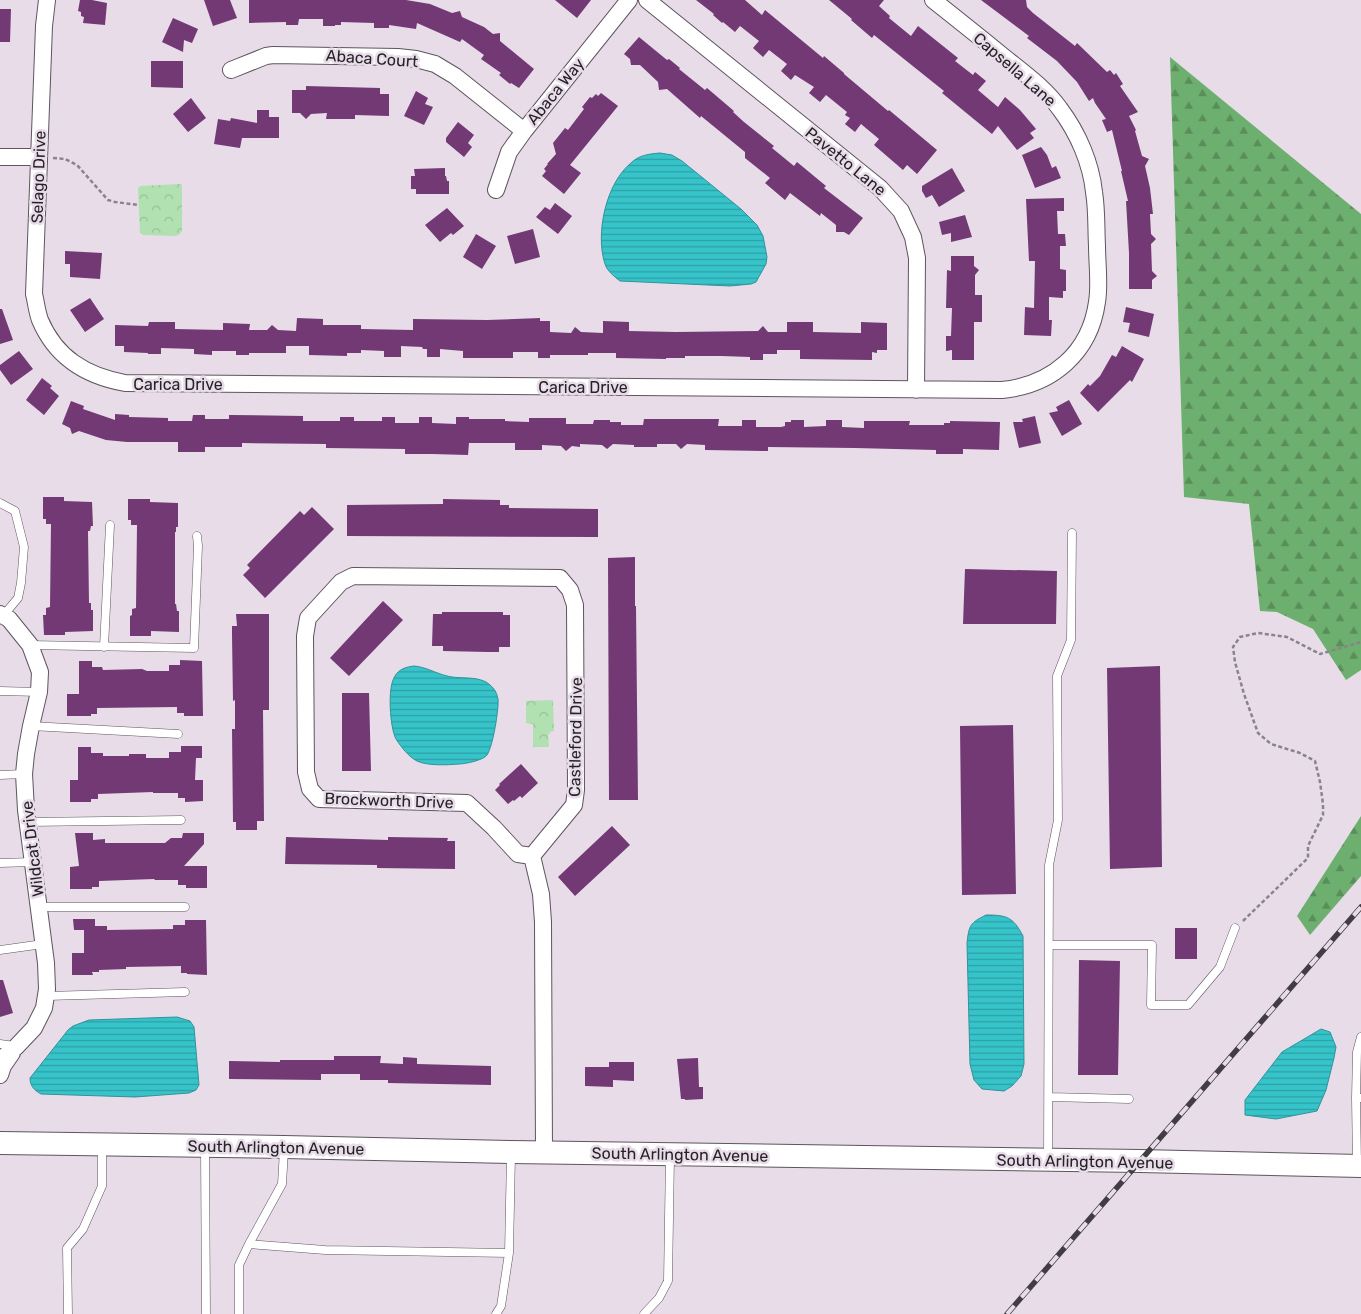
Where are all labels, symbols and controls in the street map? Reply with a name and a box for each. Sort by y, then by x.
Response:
street label: Capsella Lane [970,28,1060,110]
street label: Abaca Court [325,46,419,71]
street label: Abaca Way [523,54,588,129]
street label: Pavetto Lane [801,123,890,200]
street label: Selago Drive [27,130,50,224]
street label: Carica Drive [133,375,223,394]
street label: Carica Drive [538,378,628,397]
street label: Castleford Drive [565,677,586,797]
street label: Brockworth Drive [324,789,454,812]
street label: Wildcat Drive [17,800,48,898]
street label: South Arlington Avenue [187,1136,365,1159]
street label: South Arlington Avenue [591,1143,769,1166]
street label: South Arlington Avenue [996,1150,1174,1173]

